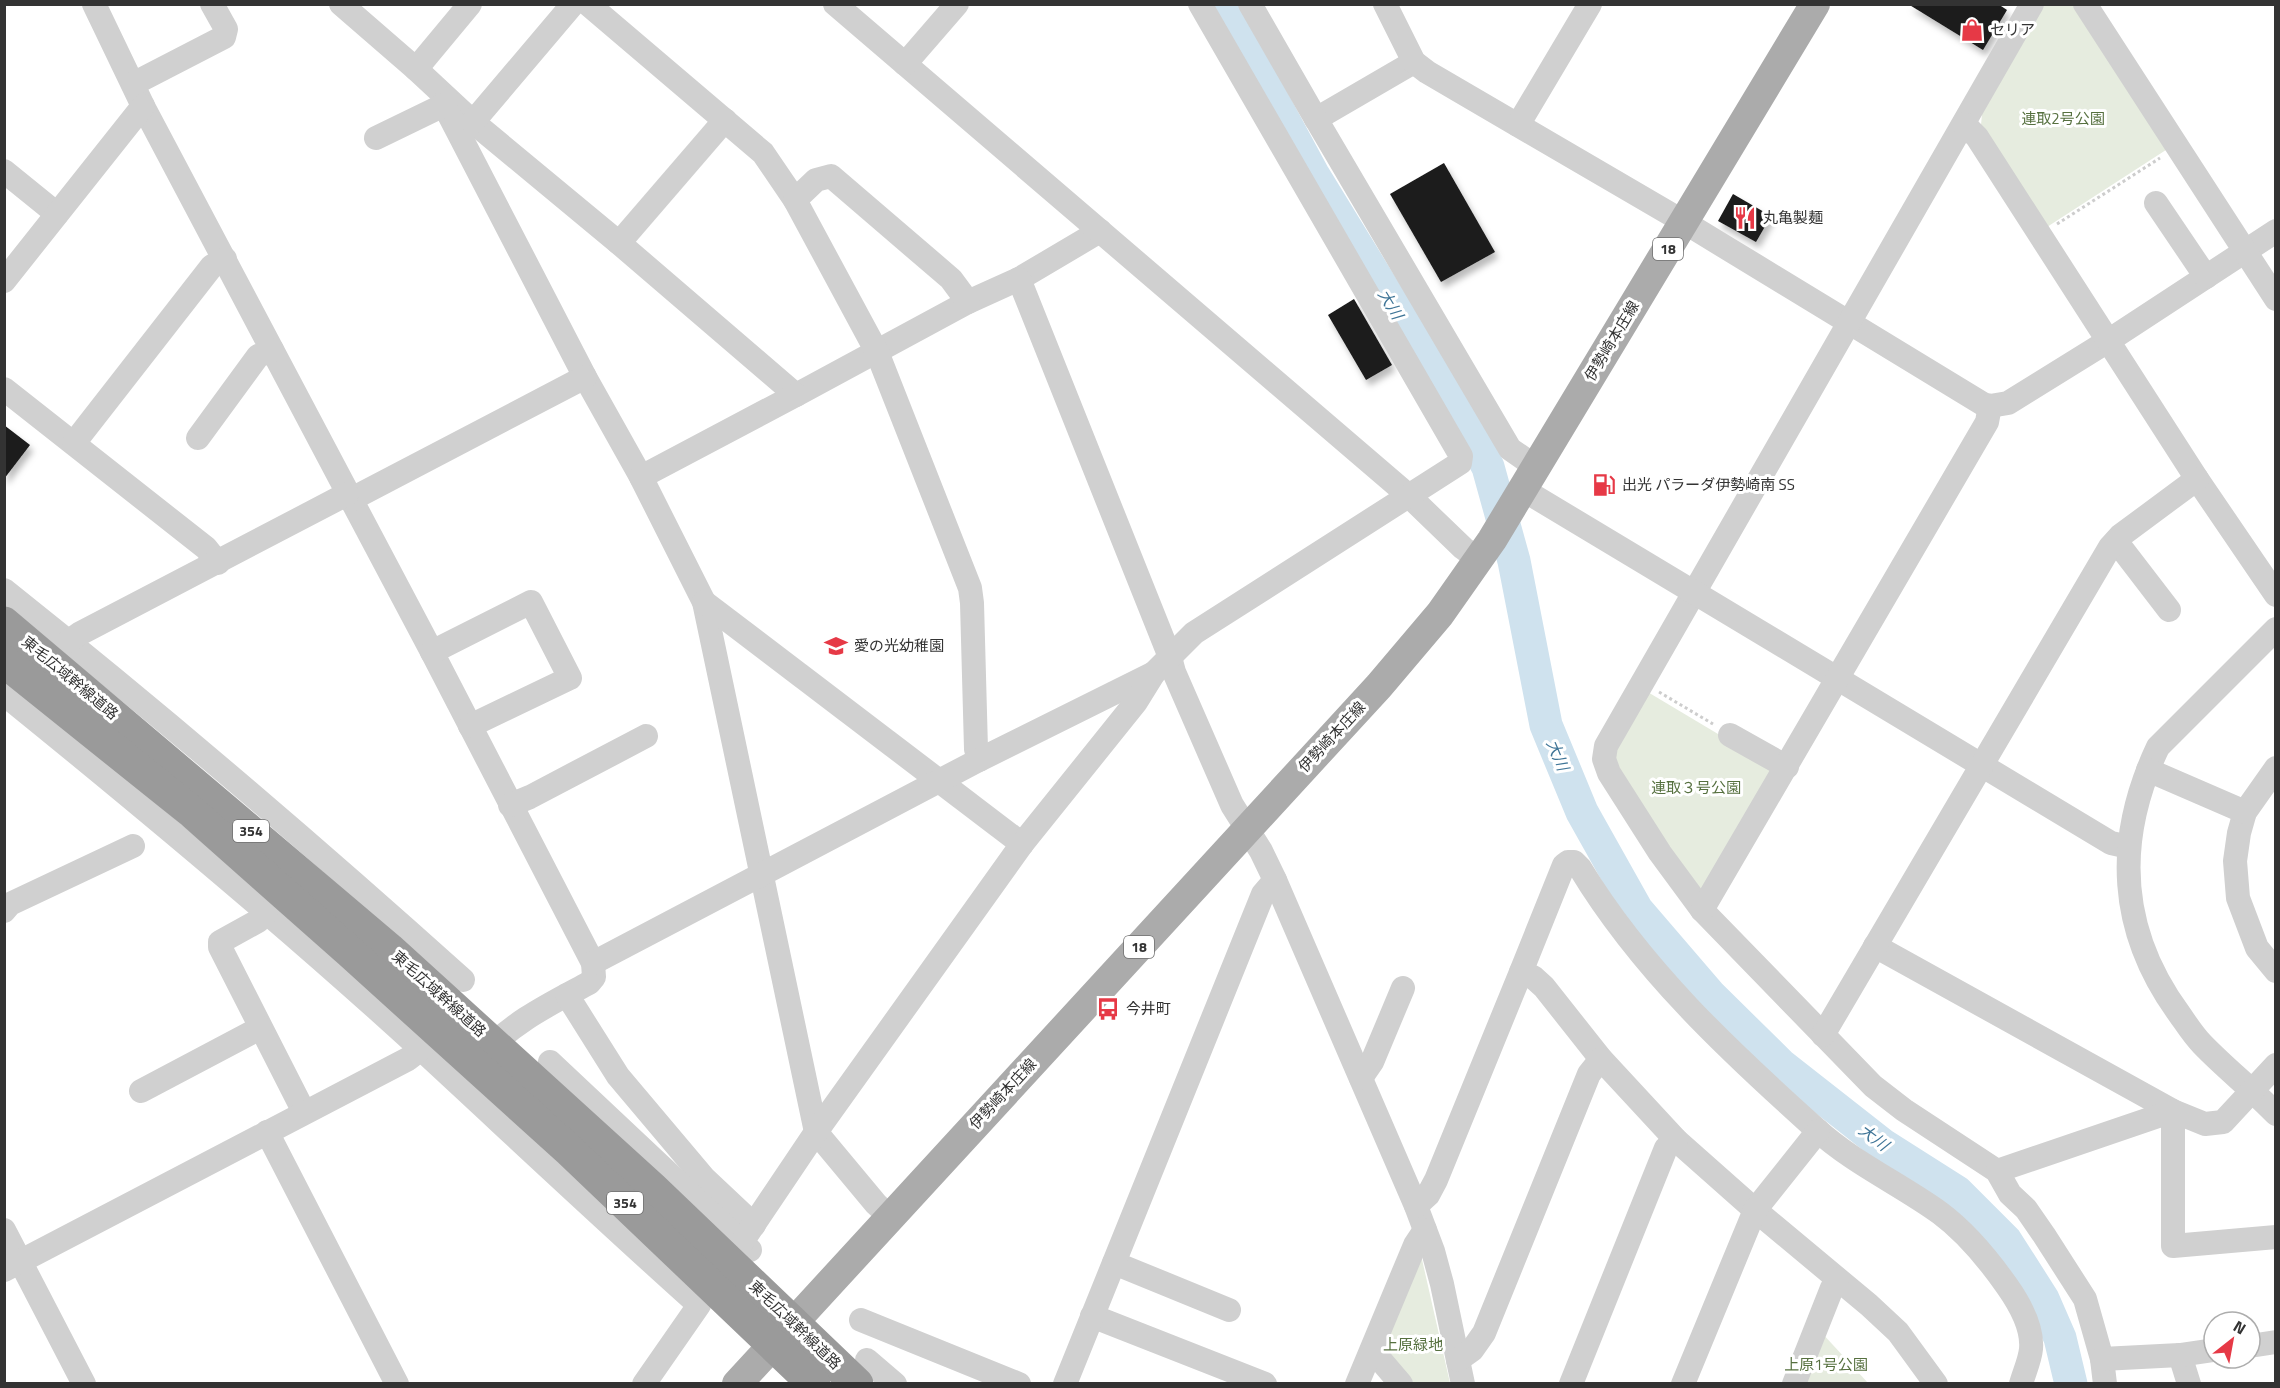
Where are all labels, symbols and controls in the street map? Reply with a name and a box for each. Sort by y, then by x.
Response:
shop icon: セリア [1959,17,1985,43]
place label: セリア [1990,18,2035,41]
park label: 連取2号公園 [2021,107,2105,130]
restaurant icon: 丸亀製麺 [1732,205,1758,231]
place label: 丸亀製麺 [1763,206,1823,229]
road number: 18 [1653,238,1683,260]
water label: 大川 [1372,284,1411,326]
street label: 伊勢崎本庄線 [1579,296,1645,385]
fuel station icon: 出光 パラーダ伊勢崎南 SS [1591,472,1617,498]
place label: 出光 パラーダ伊勢崎南 SS [1622,473,1795,496]
street label: 東毛広域幹線道路 [17,630,124,725]
school or university icon: 愛の光幼稚園 [823,633,849,659]
place label: 愛の光幼稚園 [854,634,944,657]
street label: 伊勢崎本庄線 [1293,696,1371,777]
water label: 大川 [1541,736,1576,776]
park label: 連取３号公園 [1651,776,1741,799]
road number: 354 [233,820,269,842]
road number: 18 [1124,936,1154,958]
street label: 東毛広域幹線道路 [387,945,492,1042]
bus stop icon: 今井町 [1095,996,1121,1022]
place label: 今井町 [1126,997,1171,1020]
street label: 伊勢崎本庄線 [964,1053,1042,1134]
water label: 大川 [1854,1118,1896,1157]
road number: 354 [607,1192,643,1214]
street label: 東毛広域幹線道路 [744,1275,847,1375]
north arrow [2202,1310,2262,1370]
text: N [2229,1314,2251,1340]
park label: 上原緑地 [1383,1333,1443,1356]
park label: 上原1号公園 [1784,1353,1868,1376]

